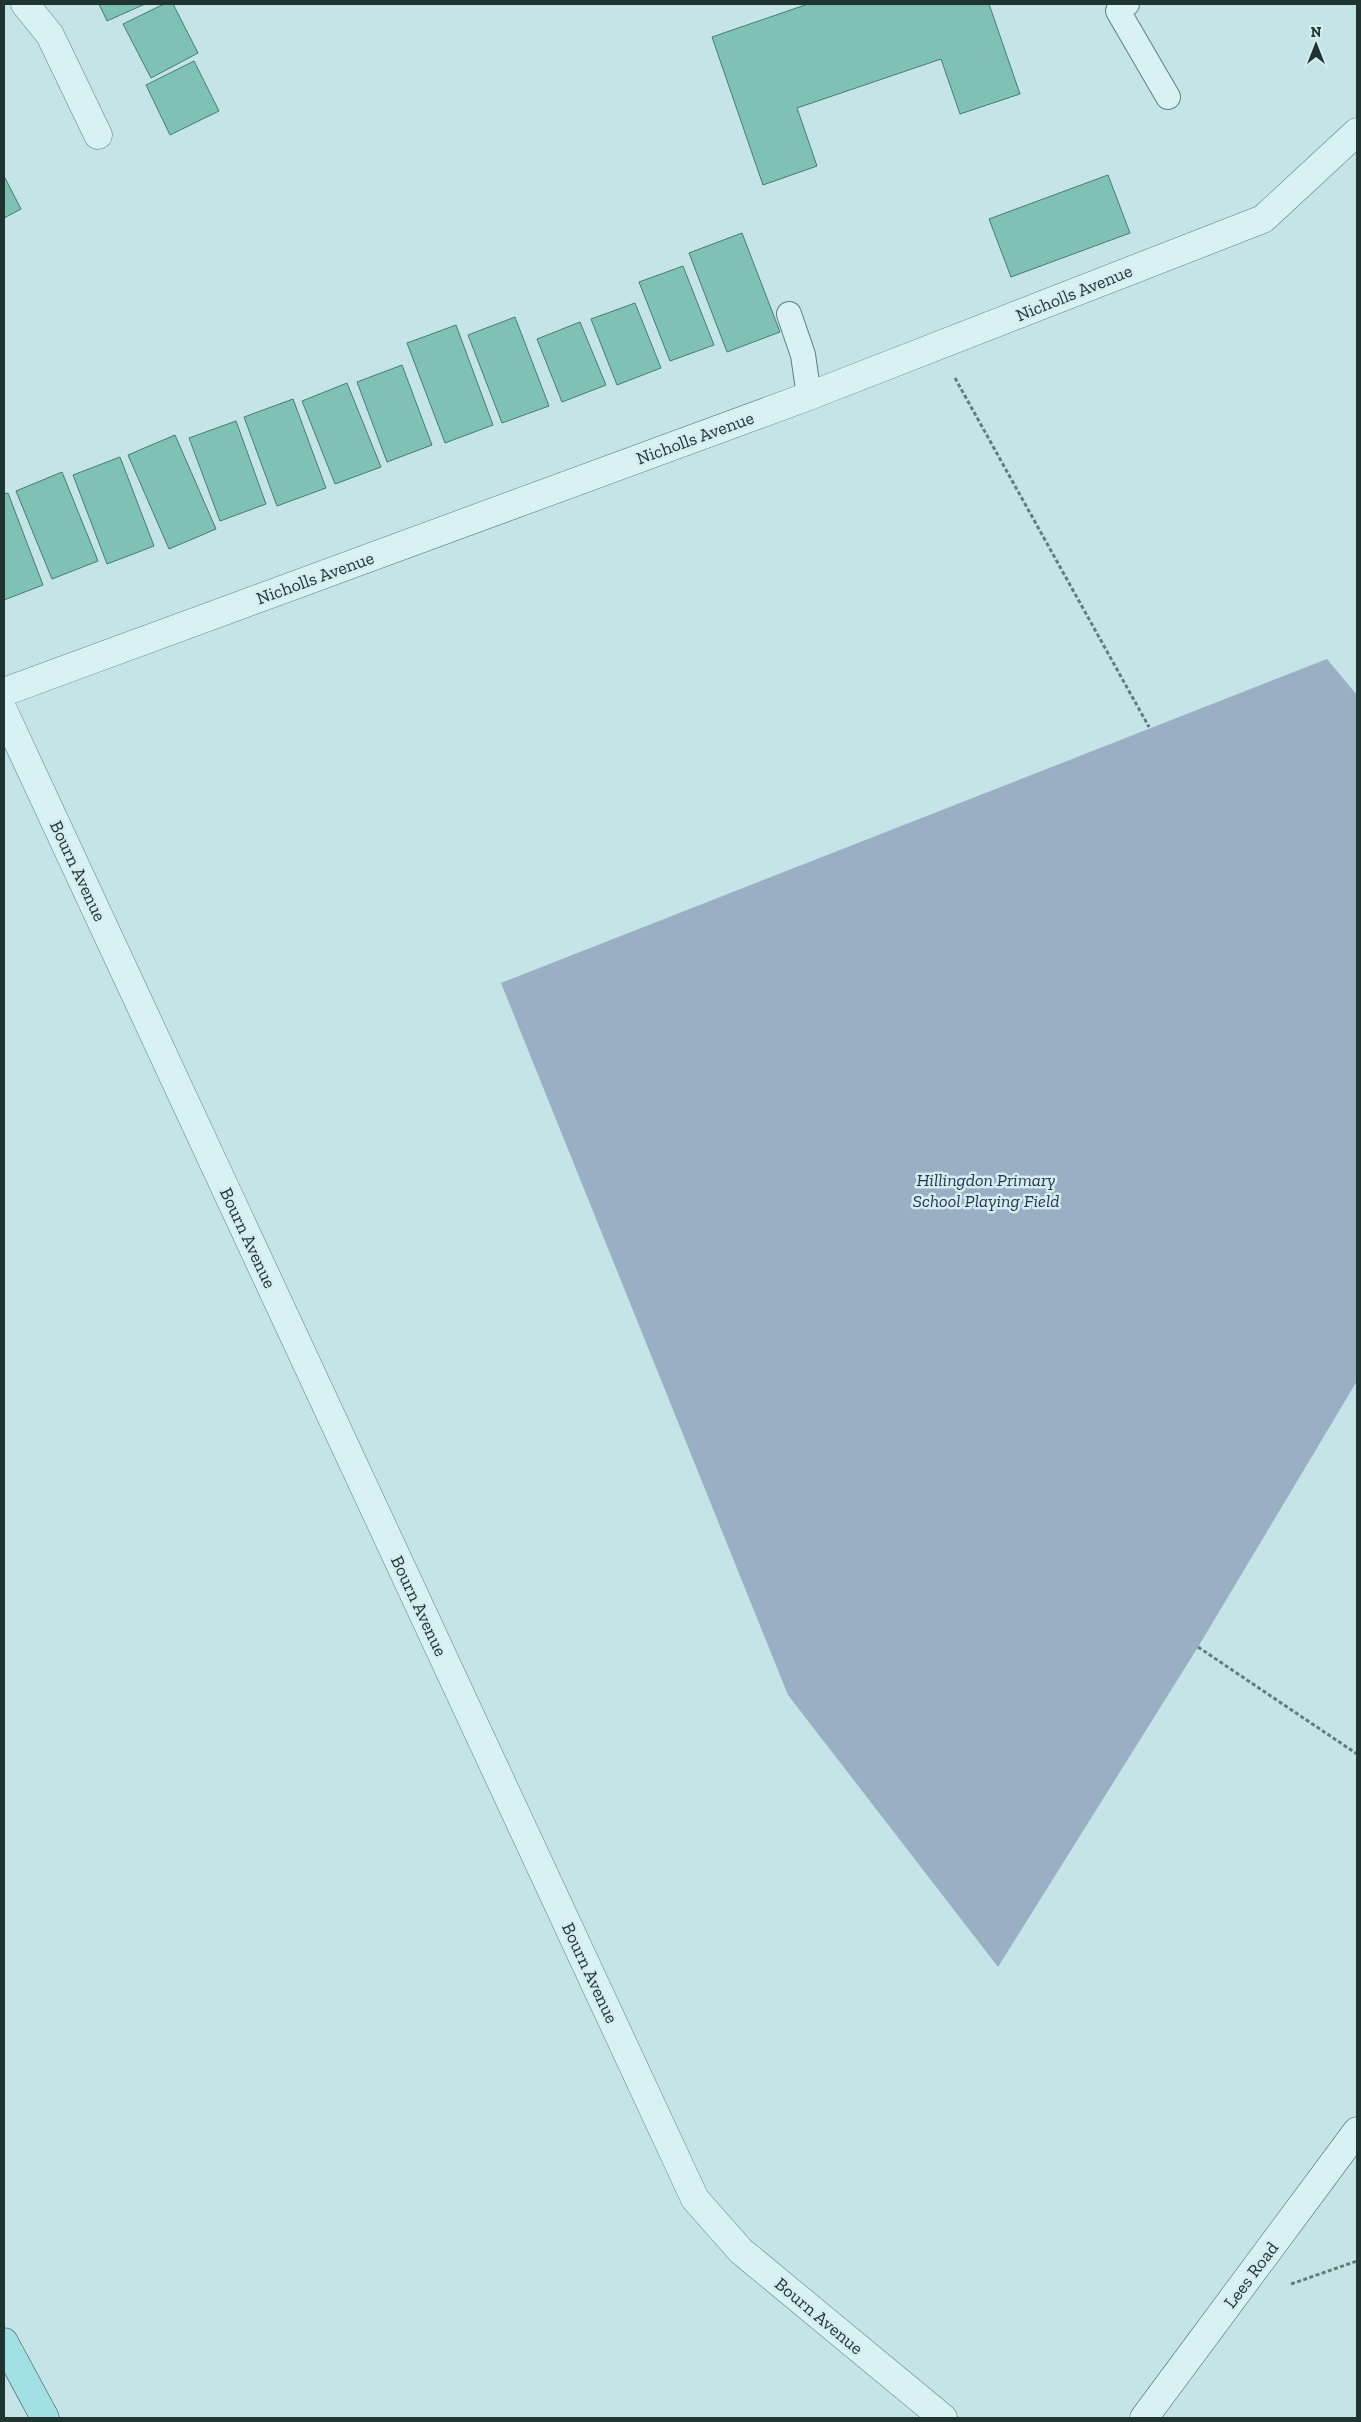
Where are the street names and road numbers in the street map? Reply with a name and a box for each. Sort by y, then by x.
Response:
street label: Nicholls Avenue [1013,260,1135,326]
street label: Nicholls Avenue [633,407,757,469]
street label: Nicholls Avenue [253,547,377,609]
street label: Bourn Avenue [45,817,111,925]
street label: Bourn Avenue [215,1184,281,1292]
street label: Bourn Avenue [386,1552,452,1660]
street label: Bourn Avenue [557,1919,623,2027]
street label: Lees Road [1219,2237,1283,2313]
street label: Bourn Avenue [770,2273,868,2359]

